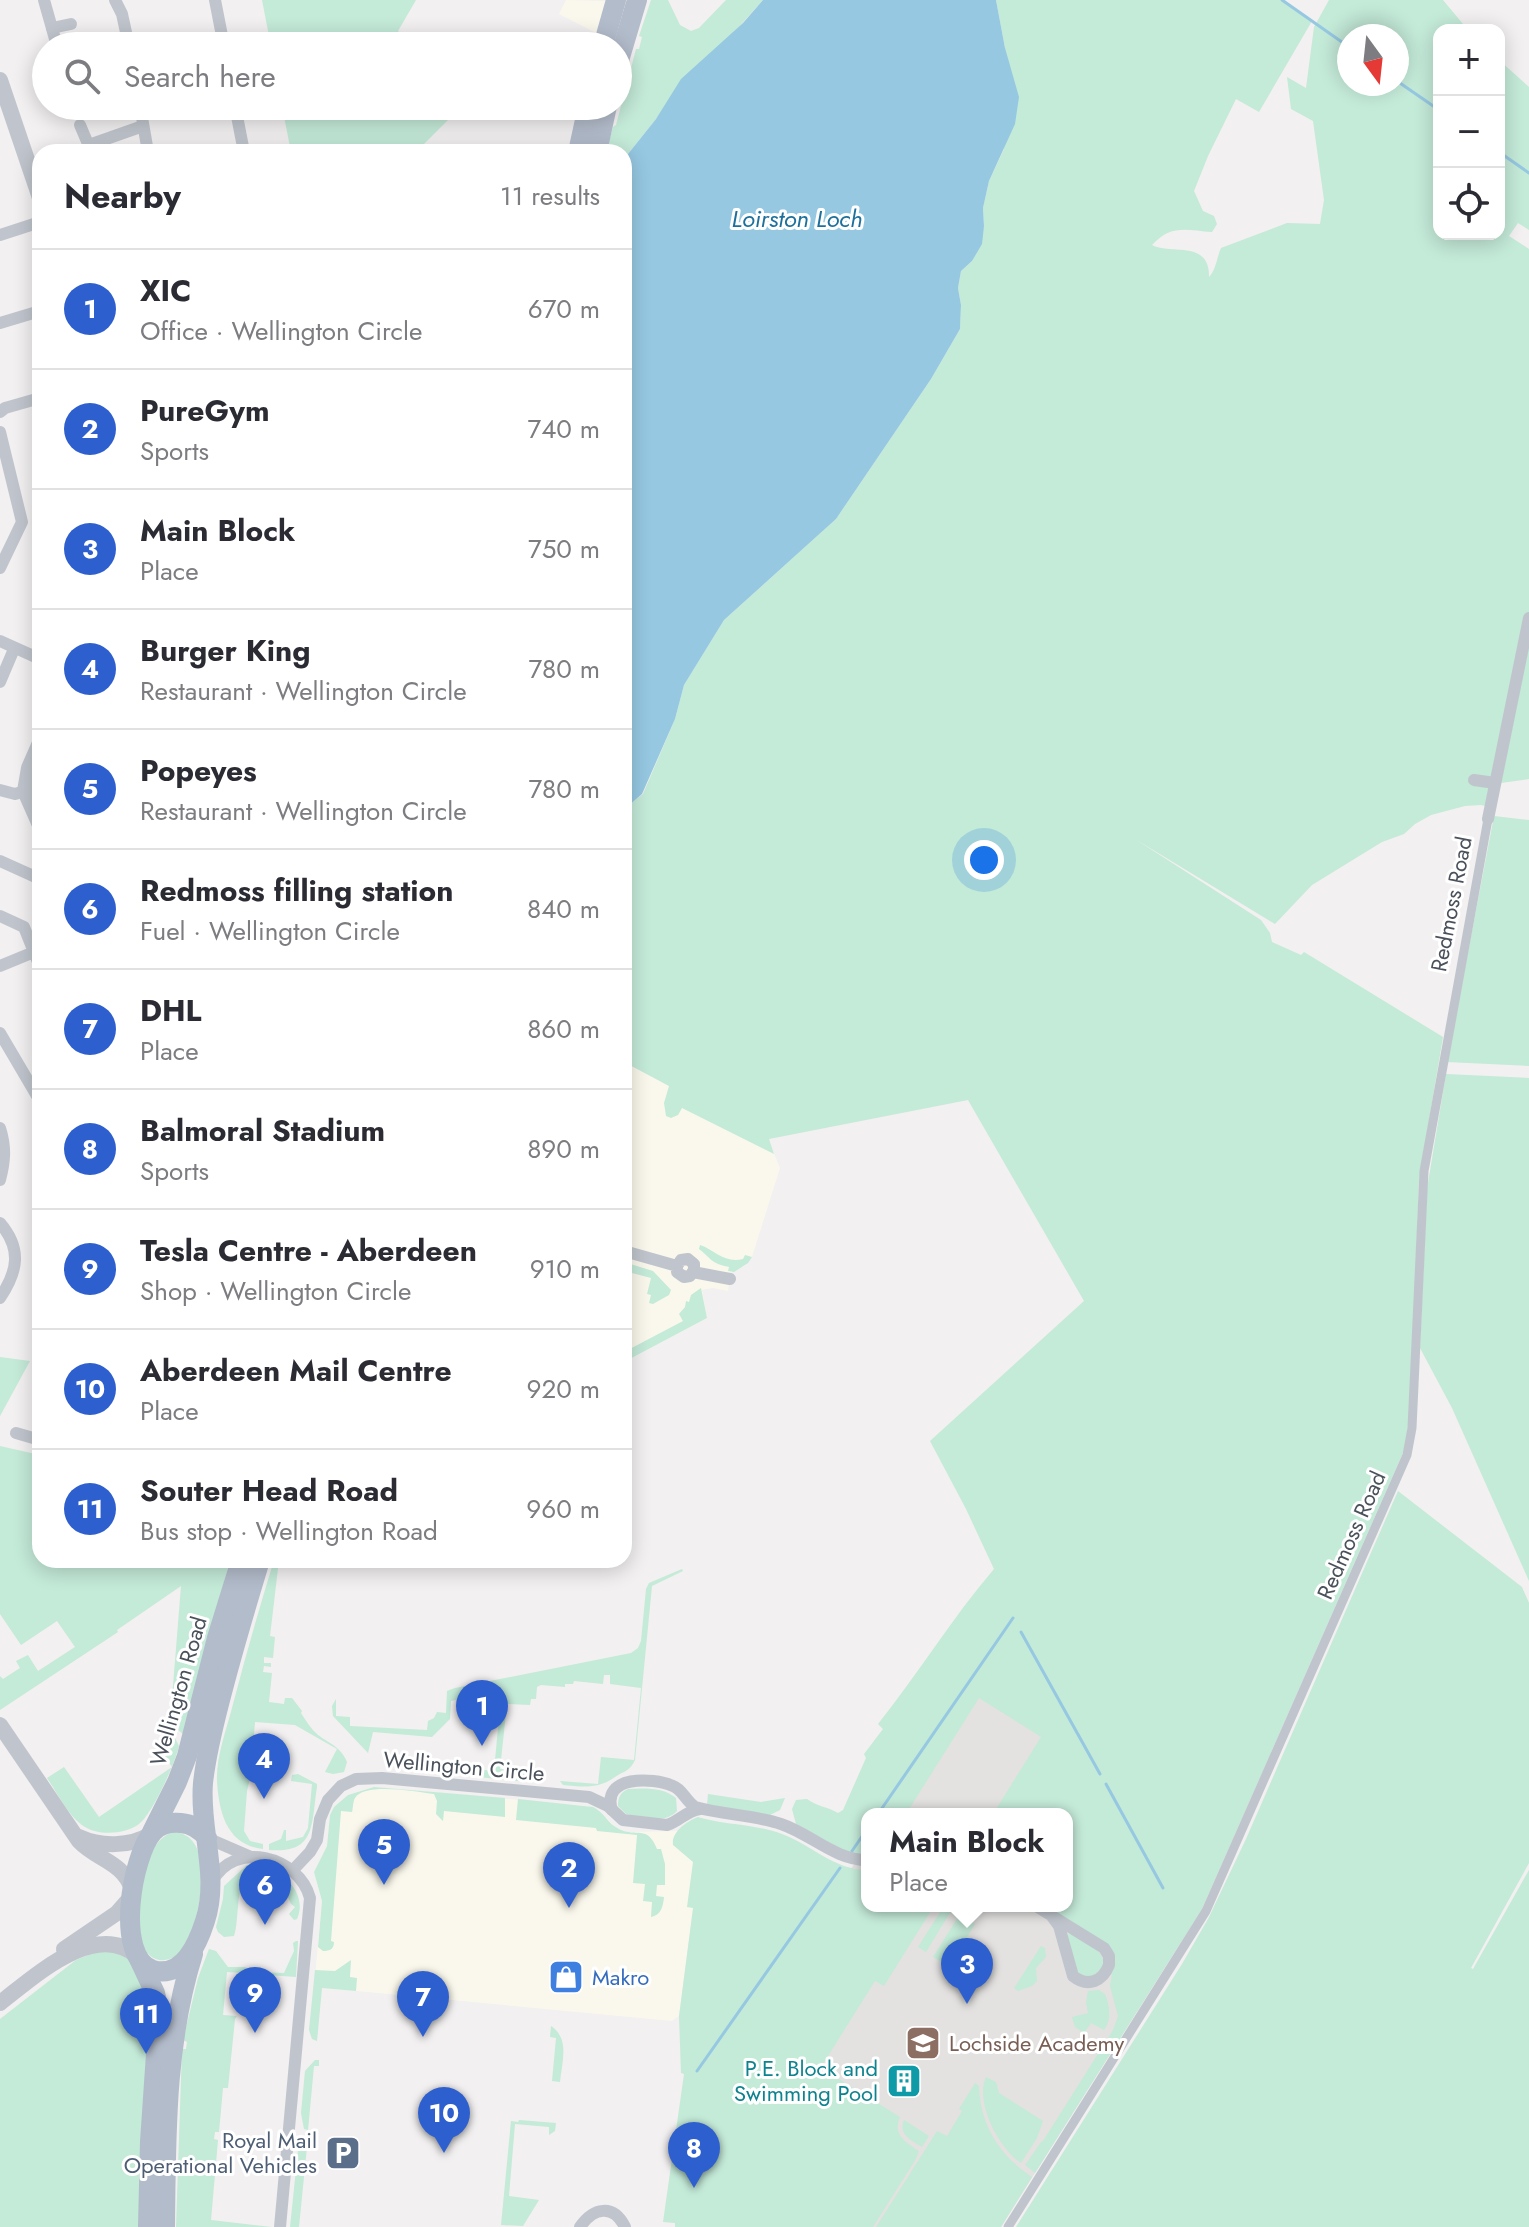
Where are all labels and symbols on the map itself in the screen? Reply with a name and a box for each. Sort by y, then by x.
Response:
north arrow [1337,24,1409,96]
water label: Loirston Loch [732,201,862,236]
street label: Redmoss Road [1422,834,1480,974]
your location [964,840,1004,880]
street label: Redmoss Road [1308,1466,1394,1604]
street label: Wellington Road [141,1612,215,1770]
pin: 1 [456,1680,508,1746]
pin: 4 [238,1733,290,1799]
street label: Wellington Circle [382,1743,546,1789]
pin: 5 [358,1819,410,1885]
pin: 2 [543,1842,595,1908]
pin: 6 [239,1859,291,1925]
pin: 3 [941,1938,993,2004]
shop icon: Makro [547,1958,585,1996]
place label: Makro [592,1961,649,1993]
pin: 9 [229,1967,281,2033]
pin: 7 [397,1971,449,2037]
pin: 11 [120,1988,172,2054]
school or university icon: Lochside Academy [904,2024,942,2062]
place label: Lochside Academy [949,2027,1125,2059]
place label: P.E. Block and Swimming Pool [734,2052,878,2109]
building icon: P.E. Block and Swimming Pool [885,2062,923,2100]
pin: 10 [418,2087,470,2153]
pin: 8 [668,2122,720,2188]
place label: Royal Mail Operational Vehicles [124,2124,317,2181]
parking icon: Royal Mail Operational Vehicles [324,2134,362,2172]

